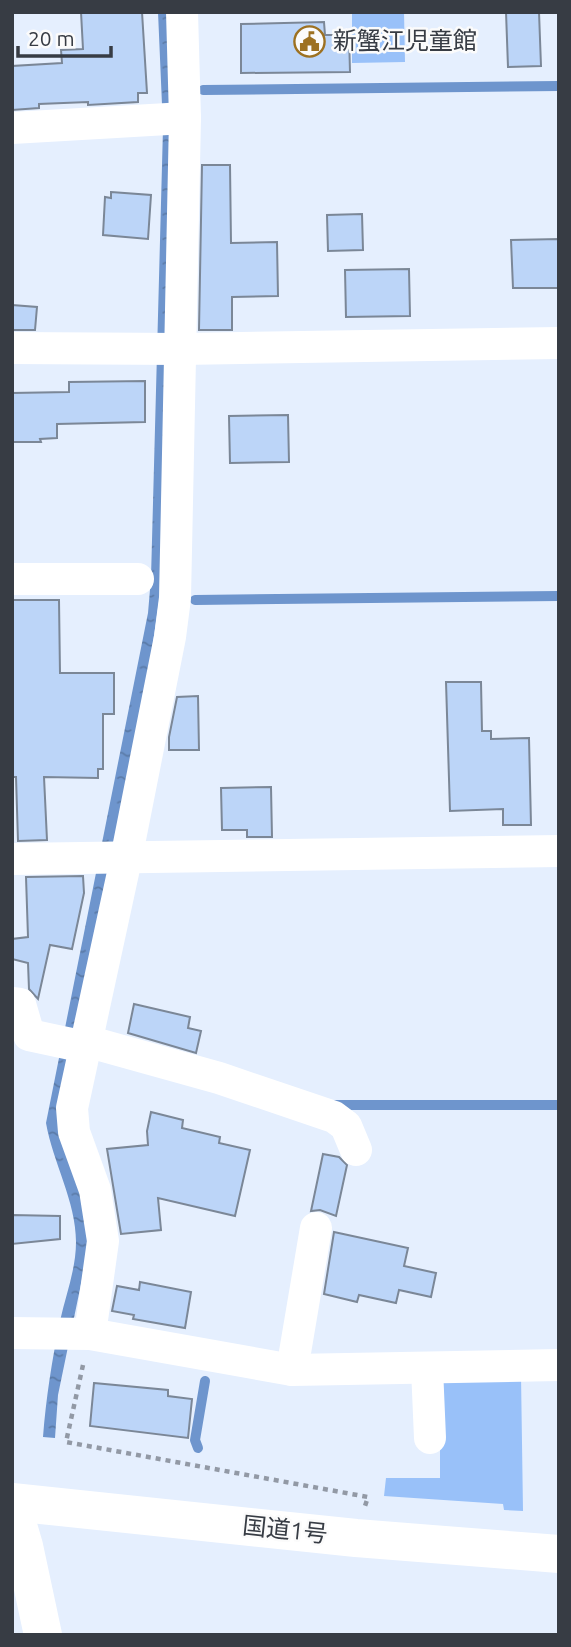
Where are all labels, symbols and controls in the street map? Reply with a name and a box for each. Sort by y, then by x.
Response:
scale bar [18,14,110,58]
public building icon: 新蟹江児童館 [293,24,327,58]
text: 20 m [28,26,75,50]
place label: 新蟹江児童館 [333,27,477,54]
street label: 国道1号 [241,1512,329,1547]

